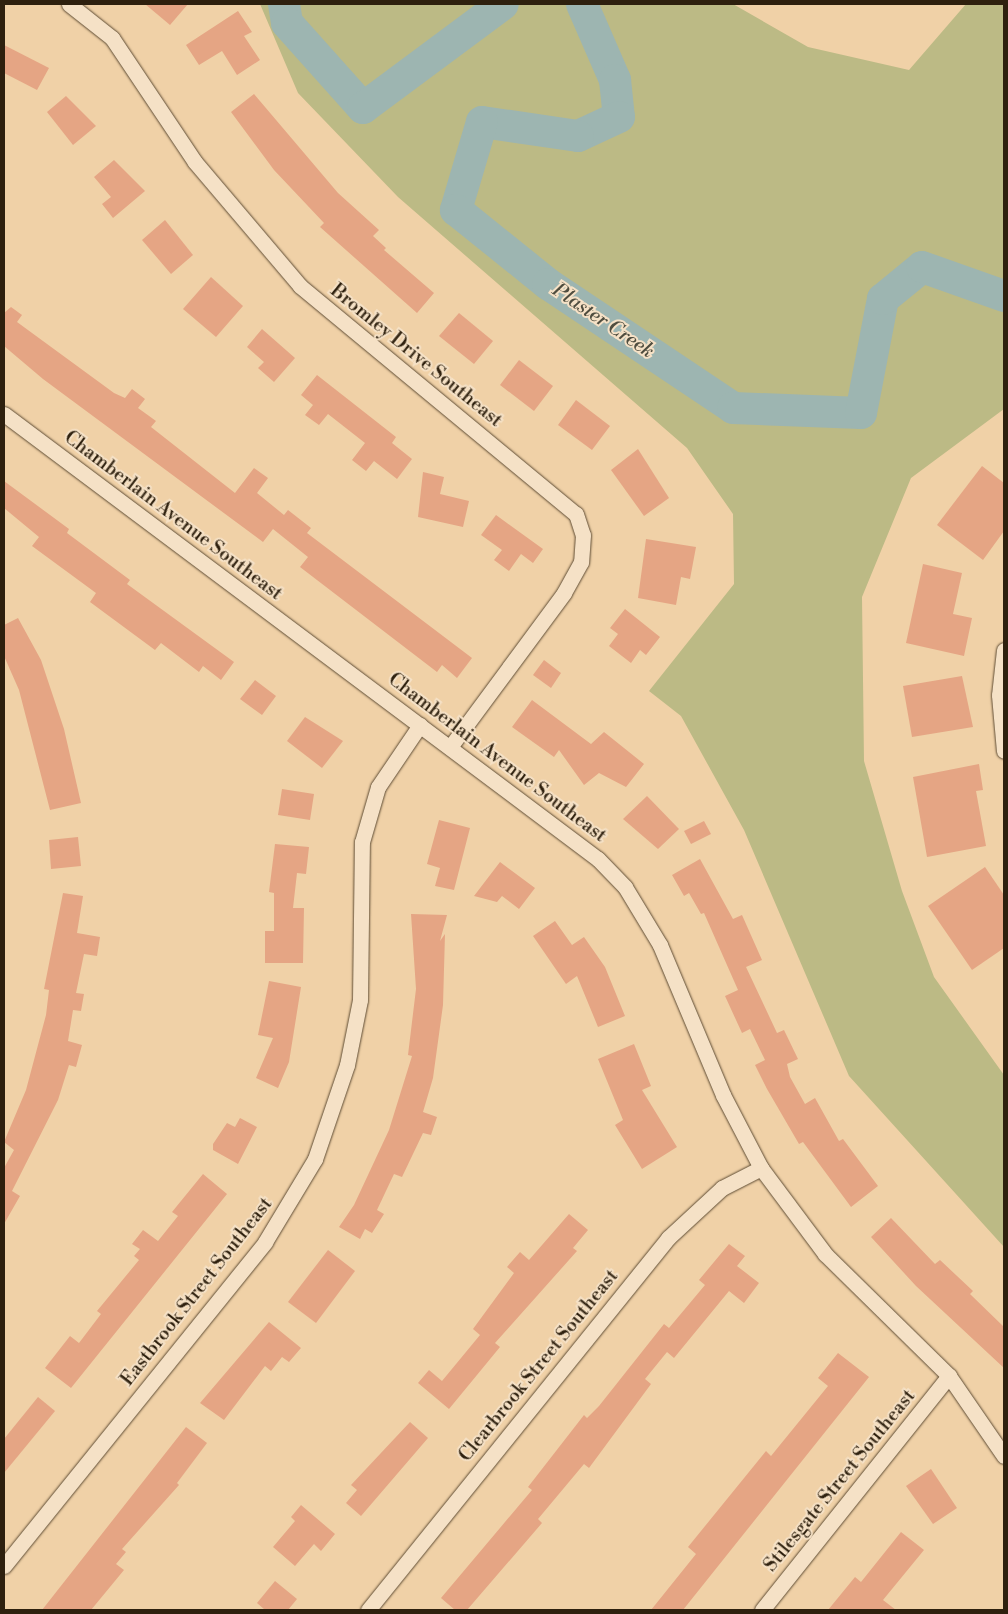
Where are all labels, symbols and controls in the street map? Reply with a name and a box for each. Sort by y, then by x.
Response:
water label: Plaster Creek [548,278,658,364]
street label: Bromley Drive Southeast [326,280,506,432]
street label: Chamberlain Avenue Southeast [59,426,287,606]
street label: Chamberlain Avenue Southeast [383,668,611,848]
street label: Eastbrook Street Southeast [116,1193,278,1391]
street label: Clearbrook Street Southeast [454,1265,624,1467]
street label: Stilesgate Street Southeast [760,1385,920,1577]

